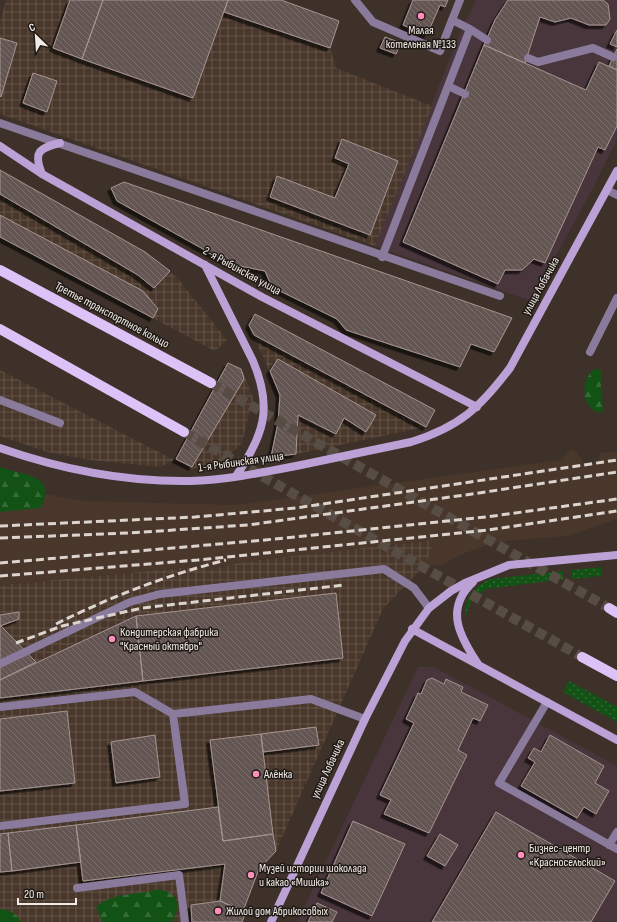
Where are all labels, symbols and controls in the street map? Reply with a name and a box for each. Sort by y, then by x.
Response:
marker: Малая котельная №133 [416,11,426,21]
north arrow [16,16,56,56]
text: С [27,20,38,34]
place label: Малая котельная №133 [386,23,456,52]
street label: 2-я Рыбинская улица [200,243,284,299]
street label: улица Лобачика [519,254,563,318]
street label: Третье транспортное кольцо [52,278,172,352]
street label: 1-я Рыбинская улица [197,449,285,475]
place label: Кондитерская фабрика "Красный октябрь" [120,625,219,654]
marker: Кондитерская фабрика "Красный октябрь" [107,634,117,644]
street label: улица Лобачика [308,736,348,801]
place label: Алёнка [263,767,293,782]
marker: Алёнка [251,769,261,779]
place label: Бизнес-центр «Красносельский» [529,841,606,870]
marker: Бизнес-центр «Красносельский» [516,850,526,860]
place label: Музей истории шоколада и какао «Мишка» [259,861,367,890]
marker: Музей истории шоколада и какао «Мишка» [246,870,256,880]
scale bar [18,880,76,906]
text: 20 m [24,887,44,902]
place label: Жилой дом Абрикосовых [226,904,329,919]
marker: Жилой дом Абрикосовых [213,906,223,916]

